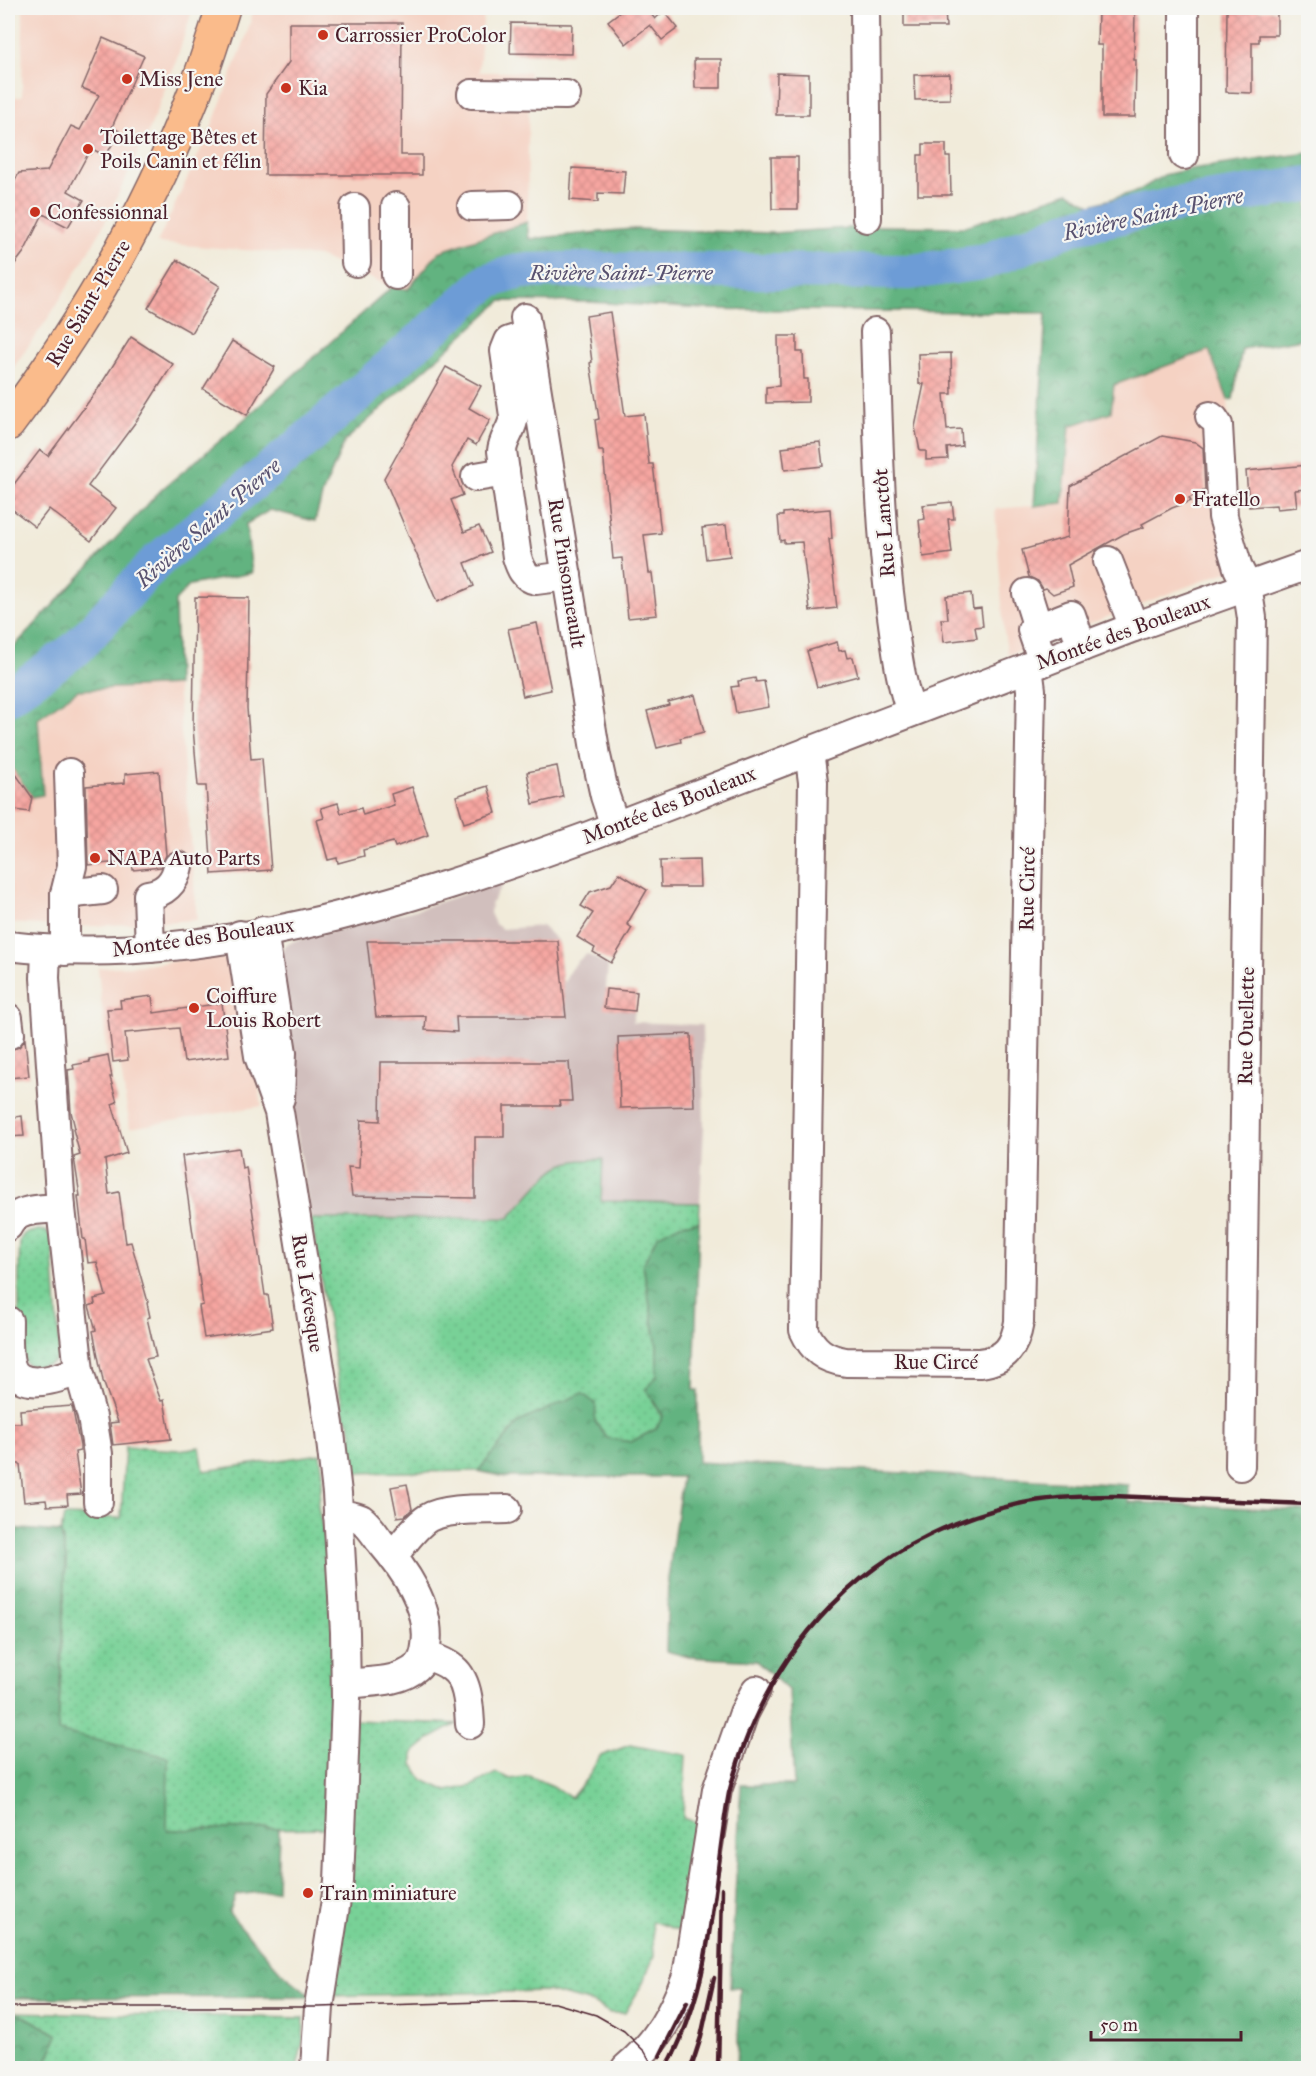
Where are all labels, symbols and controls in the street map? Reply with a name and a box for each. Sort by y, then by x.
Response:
place label: Carrossier ProColor [335,22,506,48]
marker: Carrossier ProColor [316,28,330,42]
place label: Miss Jene [139,66,223,92]
marker: Miss Jene [120,72,134,86]
place label: Kia [298,75,328,101]
marker: Kia [279,81,293,95]
place label: Toilettage Bêtes et Poils Canin et félin [100,124,261,174]
marker: Toilettage Bêtes et Poils Canin et félin [81,142,95,156]
water label: Rivière Saint-Pierre [1059,182,1246,246]
place label: Confessionnal [47,199,168,225]
marker: Confessionnal [28,205,42,219]
street label: Rue Saint-Pierre [40,234,136,371]
water label: Rivière Saint-Pierre [528,259,714,286]
water label: Rivière Saint-Pierre [129,452,287,594]
street label: Rue Lanctôt [867,467,901,578]
place label: Fratello [1192,486,1260,512]
marker: Fratello [1173,492,1187,506]
street label: Rue Pinsonneault [542,496,592,650]
street label: Montée des Bouleaux [1032,588,1214,676]
street label: Montée des Bouleaux [578,760,760,850]
place label: NAPA Auto Parts [107,845,260,871]
street label: Rue Circé [1013,846,1041,931]
marker: NAPA Auto Parts [88,851,102,865]
street label: Montée des Bouleaux [110,911,297,963]
street label: Rue Ouellette [1232,966,1260,1086]
place label: Coiffure Louis Robert [206,983,322,1033]
marker: Coiffure Louis Robert [187,1001,201,1015]
street label: Rue Lévesque [286,1232,330,1354]
street label: Rue Circé [894,1349,979,1375]
place label: Train miniature [320,1880,457,1906]
marker: Train miniature [301,1886,315,1900]
scale bar [1091,2004,1241,2042]
text: 50 m [1100,2014,1138,2036]

